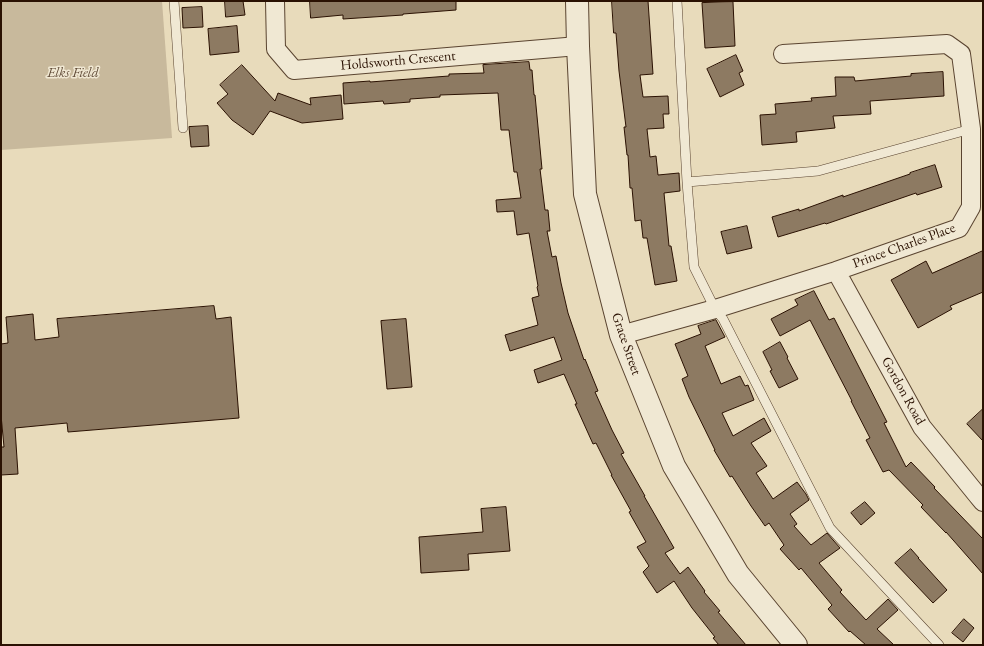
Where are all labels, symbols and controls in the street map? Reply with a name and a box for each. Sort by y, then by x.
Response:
street label: Holdsworth Crescent [340,48,456,74]
park label: Elks Field [47,65,99,81]
street label: Prince Charles Place [850,220,958,272]
street label: Grace Street [607,311,645,377]
street label: Gordon Road [877,354,929,428]

